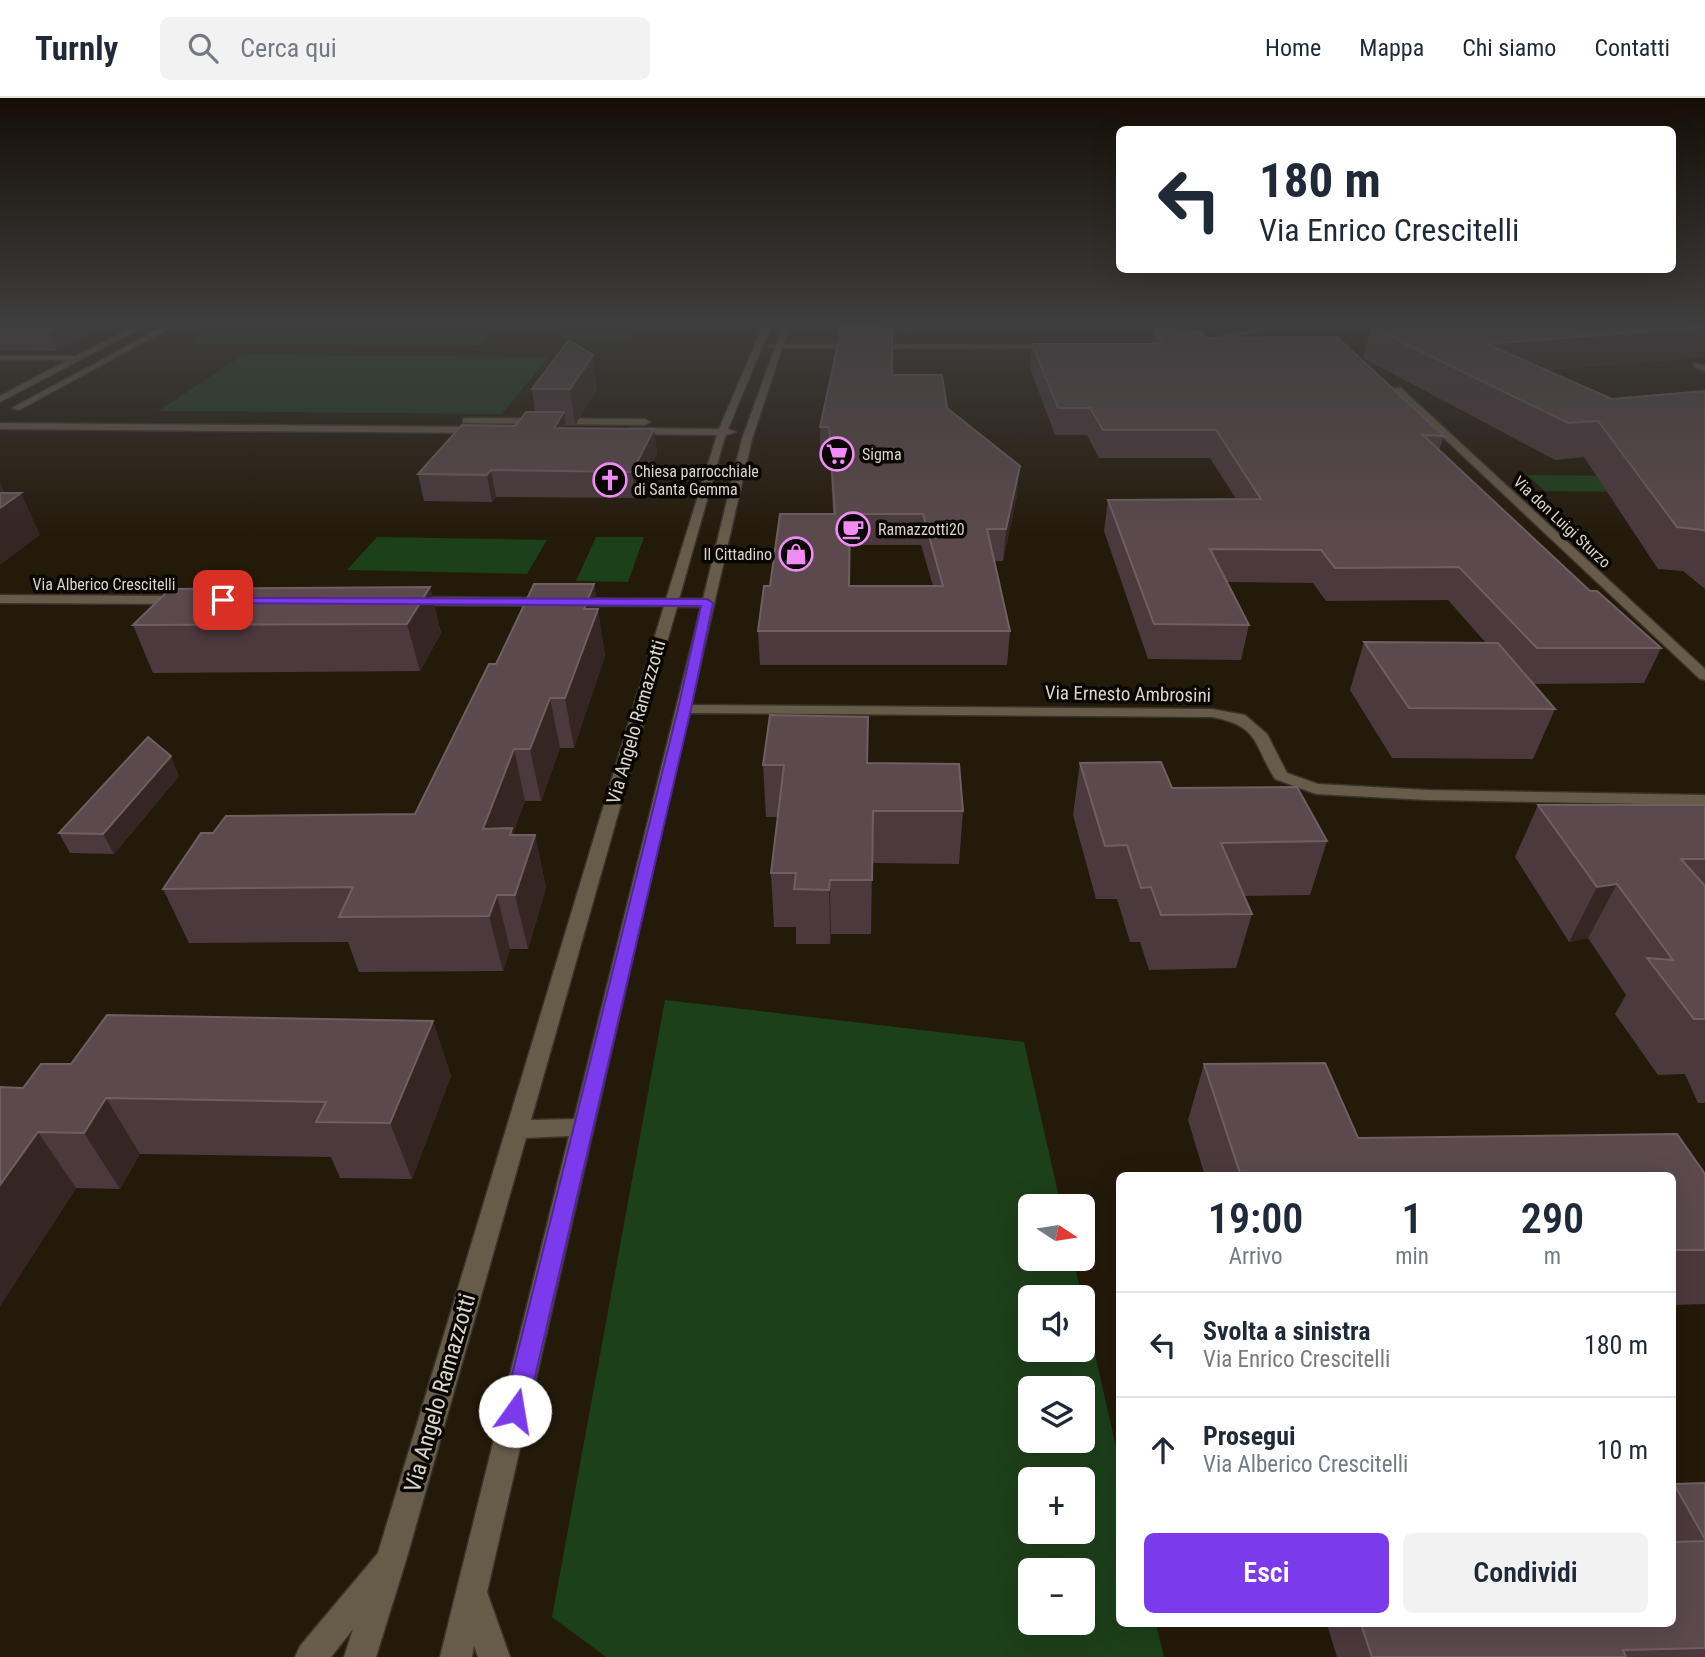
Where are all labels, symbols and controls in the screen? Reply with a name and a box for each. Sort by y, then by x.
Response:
search box [160,17,650,80]
text: Turnly [35,29,118,68]
icon: search [184,29,222,67]
text: Cerca qui [240,33,337,63]
text: Home [1265,34,1321,62]
text: Mappa [1359,34,1424,62]
text: Chi siamo [1462,34,1556,62]
text: Contatti [1594,34,1670,62]
text: 180 m [1259,152,1381,209]
icon: left [1144,154,1235,245]
text: Via Enrico Crescitelli [1259,211,1519,249]
supermarket icon: Sigma [818,435,856,473]
place label: Sigma [862,445,902,464]
church icon: Chiesa parrocchiale di Santa Gemma [591,461,629,499]
place label: Chiesa parrocchiale di Santa Gemma [634,462,759,499]
street label: Via don Luigi Sturzo [1510,472,1614,572]
cafe icon: Ramazzotti20 [834,510,872,548]
place label: Ramazzotti20 [878,520,965,539]
shop icon: Il Cittadino [777,535,815,573]
place label: Il Cittadino [703,545,772,564]
pin [193,570,253,630]
street label: Via Alberico Crescitelli [33,575,175,594]
icon: arrive [204,581,242,619]
street label: Via Angelo Ramazzotti [602,637,670,807]
street label: Via Ernesto Ambrosini [1045,681,1211,707]
north arrow [1018,1194,1096,1270]
map controls [1018,1194,1095,1635]
text: 19:00 [1208,1194,1303,1243]
text: 1 [1402,1194,1423,1243]
text: 290 [1521,1194,1584,1243]
text: Arrivo [1229,1243,1283,1270]
text: min [1395,1243,1429,1270]
text: m [1544,1243,1561,1270]
button: sound [1018,1285,1095,1362]
street label: Via Angelo Ramazzotti [399,1291,481,1495]
text: Svolta a sinistra [1203,1316,1370,1346]
icon: left [1144,1326,1182,1364]
text: 180 m [1584,1330,1648,1360]
text: Via Enrico Crescitelli [1203,1346,1390,1373]
position arrow [478,1374,552,1448]
button: layers [1018,1376,1095,1453]
text: Prosegui [1203,1421,1296,1451]
icon: ahead [1144,1431,1182,1469]
text: 10 m [1597,1435,1648,1465]
text: Via Alberico Crescitelli [1203,1451,1408,1478]
button: + [1018,1467,1095,1544]
button: Esci [1144,1533,1389,1613]
button: Condividi [1403,1533,1648,1613]
button: − [1018,1558,1095,1635]

